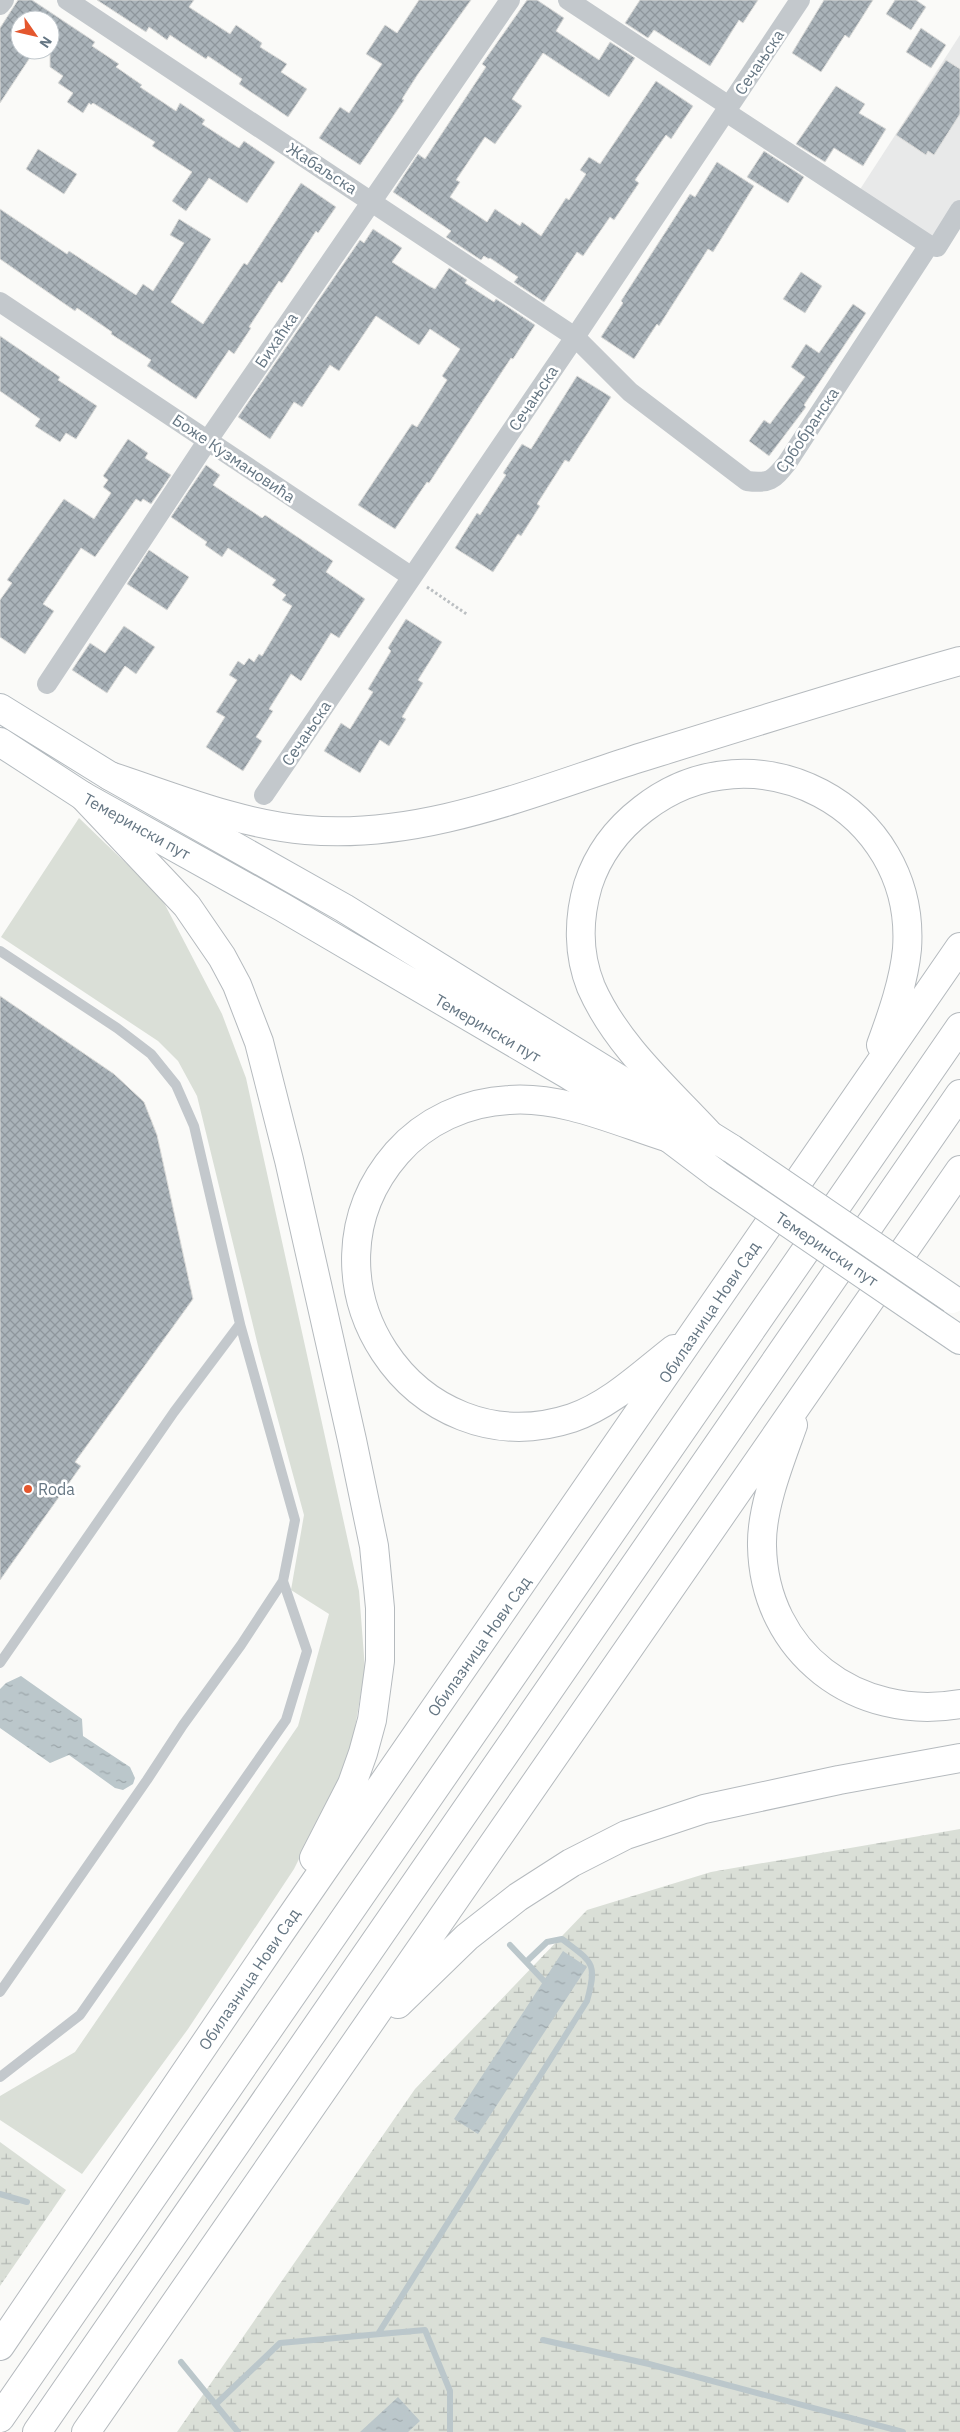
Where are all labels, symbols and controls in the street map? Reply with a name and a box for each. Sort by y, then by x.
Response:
north arrow [10,10,60,60]
street label: Сечањска [730,25,788,98]
text: N [35,33,56,52]
street label: Жабаљска [283,138,361,198]
street label: Бихаћка [250,308,302,371]
street label: Сечањска [504,361,562,434]
street label: Србобранска [771,383,843,477]
street label: Боже Кузмановића [169,410,300,507]
street label: Сечањска [277,696,335,769]
street label: Темерински пут [80,788,195,864]
street label: Темерински пут [431,989,545,1067]
street label: Темерински пут [772,1207,883,1291]
street label: Обилазница Нови Сад [654,1237,764,1387]
place label: Roda [38,1479,75,1499]
marker: Roda [22,1483,34,1495]
street label: Обилазница Нови Сад [423,1572,535,1720]
street label: Обилазница Нови Сад [194,1904,304,2054]

